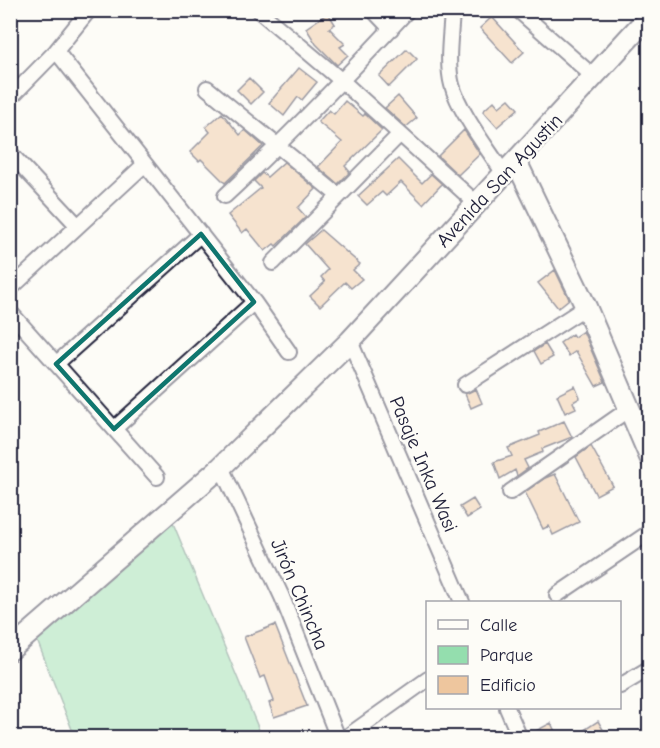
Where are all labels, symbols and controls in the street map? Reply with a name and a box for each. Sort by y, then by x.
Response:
street label: Avenida San Agustin [432,109,567,252]
street label: Pasaje Inka Wasi [385,393,462,535]
street label: Jirón Chincha [266,535,333,653]
legend [426,601,621,709]
text: Calle [480,615,517,636]
text: Parque [480,645,533,666]
text: Edificio [480,675,536,696]

